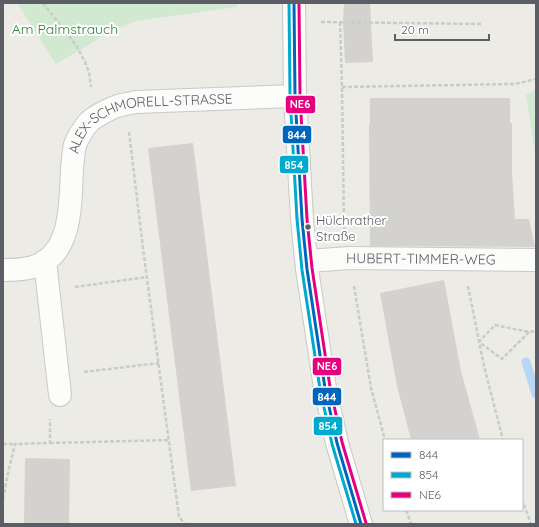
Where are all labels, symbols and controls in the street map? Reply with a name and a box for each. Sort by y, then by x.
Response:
scale bar [395,16,489,42]
park label: Am Palmstrauch [12,20,118,38]
text: 20 m [401,22,429,37]
street label: ALEX-SCHMORELL-STRASSE [65,89,233,155]
line badge: NE6 [285,95,316,114]
text: NE6 [290,97,310,111]
line badge: 844 [282,125,312,144]
text: 844 [288,128,307,142]
line badge: 854 [279,155,309,174]
text: 854 [285,158,304,172]
place label: Hülchrather Straße [316,212,387,244]
marker: Hülchrather Straße [303,222,313,232]
street label: HUBERT-TIMMER-WEG [346,249,496,269]
line badge: NE6 [312,357,342,376]
text: NE6 [317,359,337,373]
line badge: 844 [312,387,342,406]
text: 844 [318,390,337,404]
line badge: 854 [313,416,343,436]
text: 854 [319,419,338,433]
legend [383,439,523,511]
text: 844 [419,447,438,462]
text: 854 [419,467,438,482]
text: NE6 [419,487,442,502]

